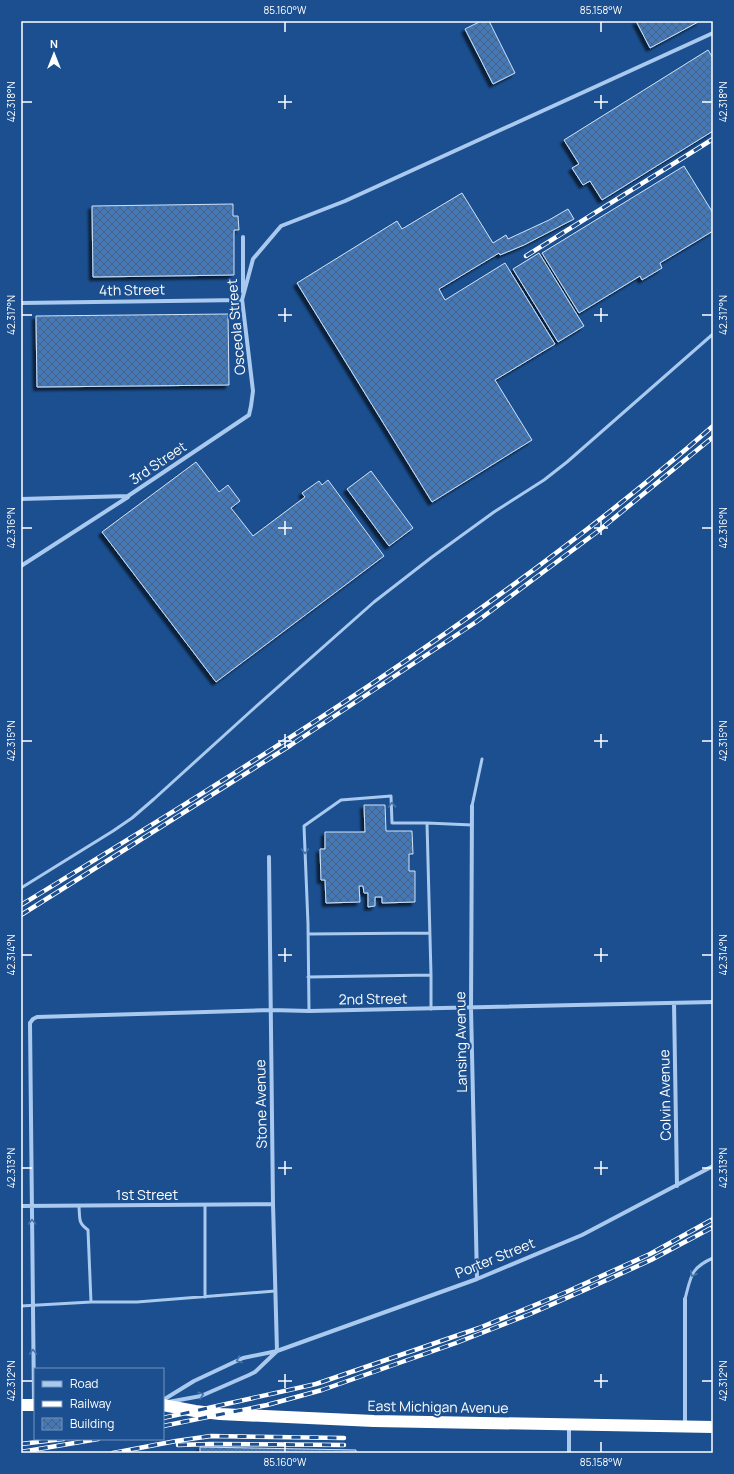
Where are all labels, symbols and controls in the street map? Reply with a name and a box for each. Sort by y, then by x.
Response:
text: 85.160°W [264,3,307,17]
text: 85.158°W [580,3,623,17]
north arrow [34,34,74,74]
text: N [50,36,58,51]
text: 42.318°N [4,81,18,122]
text: 42.318°N [716,81,730,122]
street label: Osceola Street [222,278,249,376]
street label: 4th Street [99,279,166,300]
text: 42.317°N [4,295,18,335]
text: 42.317°N [716,295,730,335]
street label: 3rd Street [126,436,190,489]
text: 42.316°N [4,507,18,549]
text: 42.316°N [716,507,730,549]
text: 42.315°N [4,721,18,761]
text: 42.315°N [716,721,730,761]
one-way arrow [387,802,396,808]
one-way arrow [301,848,309,854]
text: 42.314°N [4,934,18,975]
text: 42.314°N [716,934,730,975]
street label: 2nd Street [339,988,408,1009]
street label: Lansing Avenue [450,991,471,1093]
street label: Colvin Avenue [654,1049,675,1141]
street label: Stone Avenue [250,1059,271,1149]
text: 42.313°N [4,1148,18,1188]
text: 42.313°N [716,1148,730,1188]
street label: 1st Street [116,1185,179,1204]
one-way arrow [28,1219,36,1225]
street label: Porter Street [452,1233,538,1282]
one-way arrow [690,1270,698,1277]
one-way arrow [29,1349,38,1355]
one-way arrow [236,1355,244,1363]
text: 42.312°N [4,1361,18,1401]
text: 42.312°N [716,1361,730,1401]
legend [34,1368,164,1440]
text: Road [70,1375,98,1392]
one-way arrow [198,1391,205,1400]
text: Railway [70,1395,112,1412]
street label: East Michigan Avenue [367,1396,509,1417]
text: Building [70,1415,114,1432]
text: 85.160°W [264,1455,307,1469]
text: 85.158°W [580,1455,623,1469]

